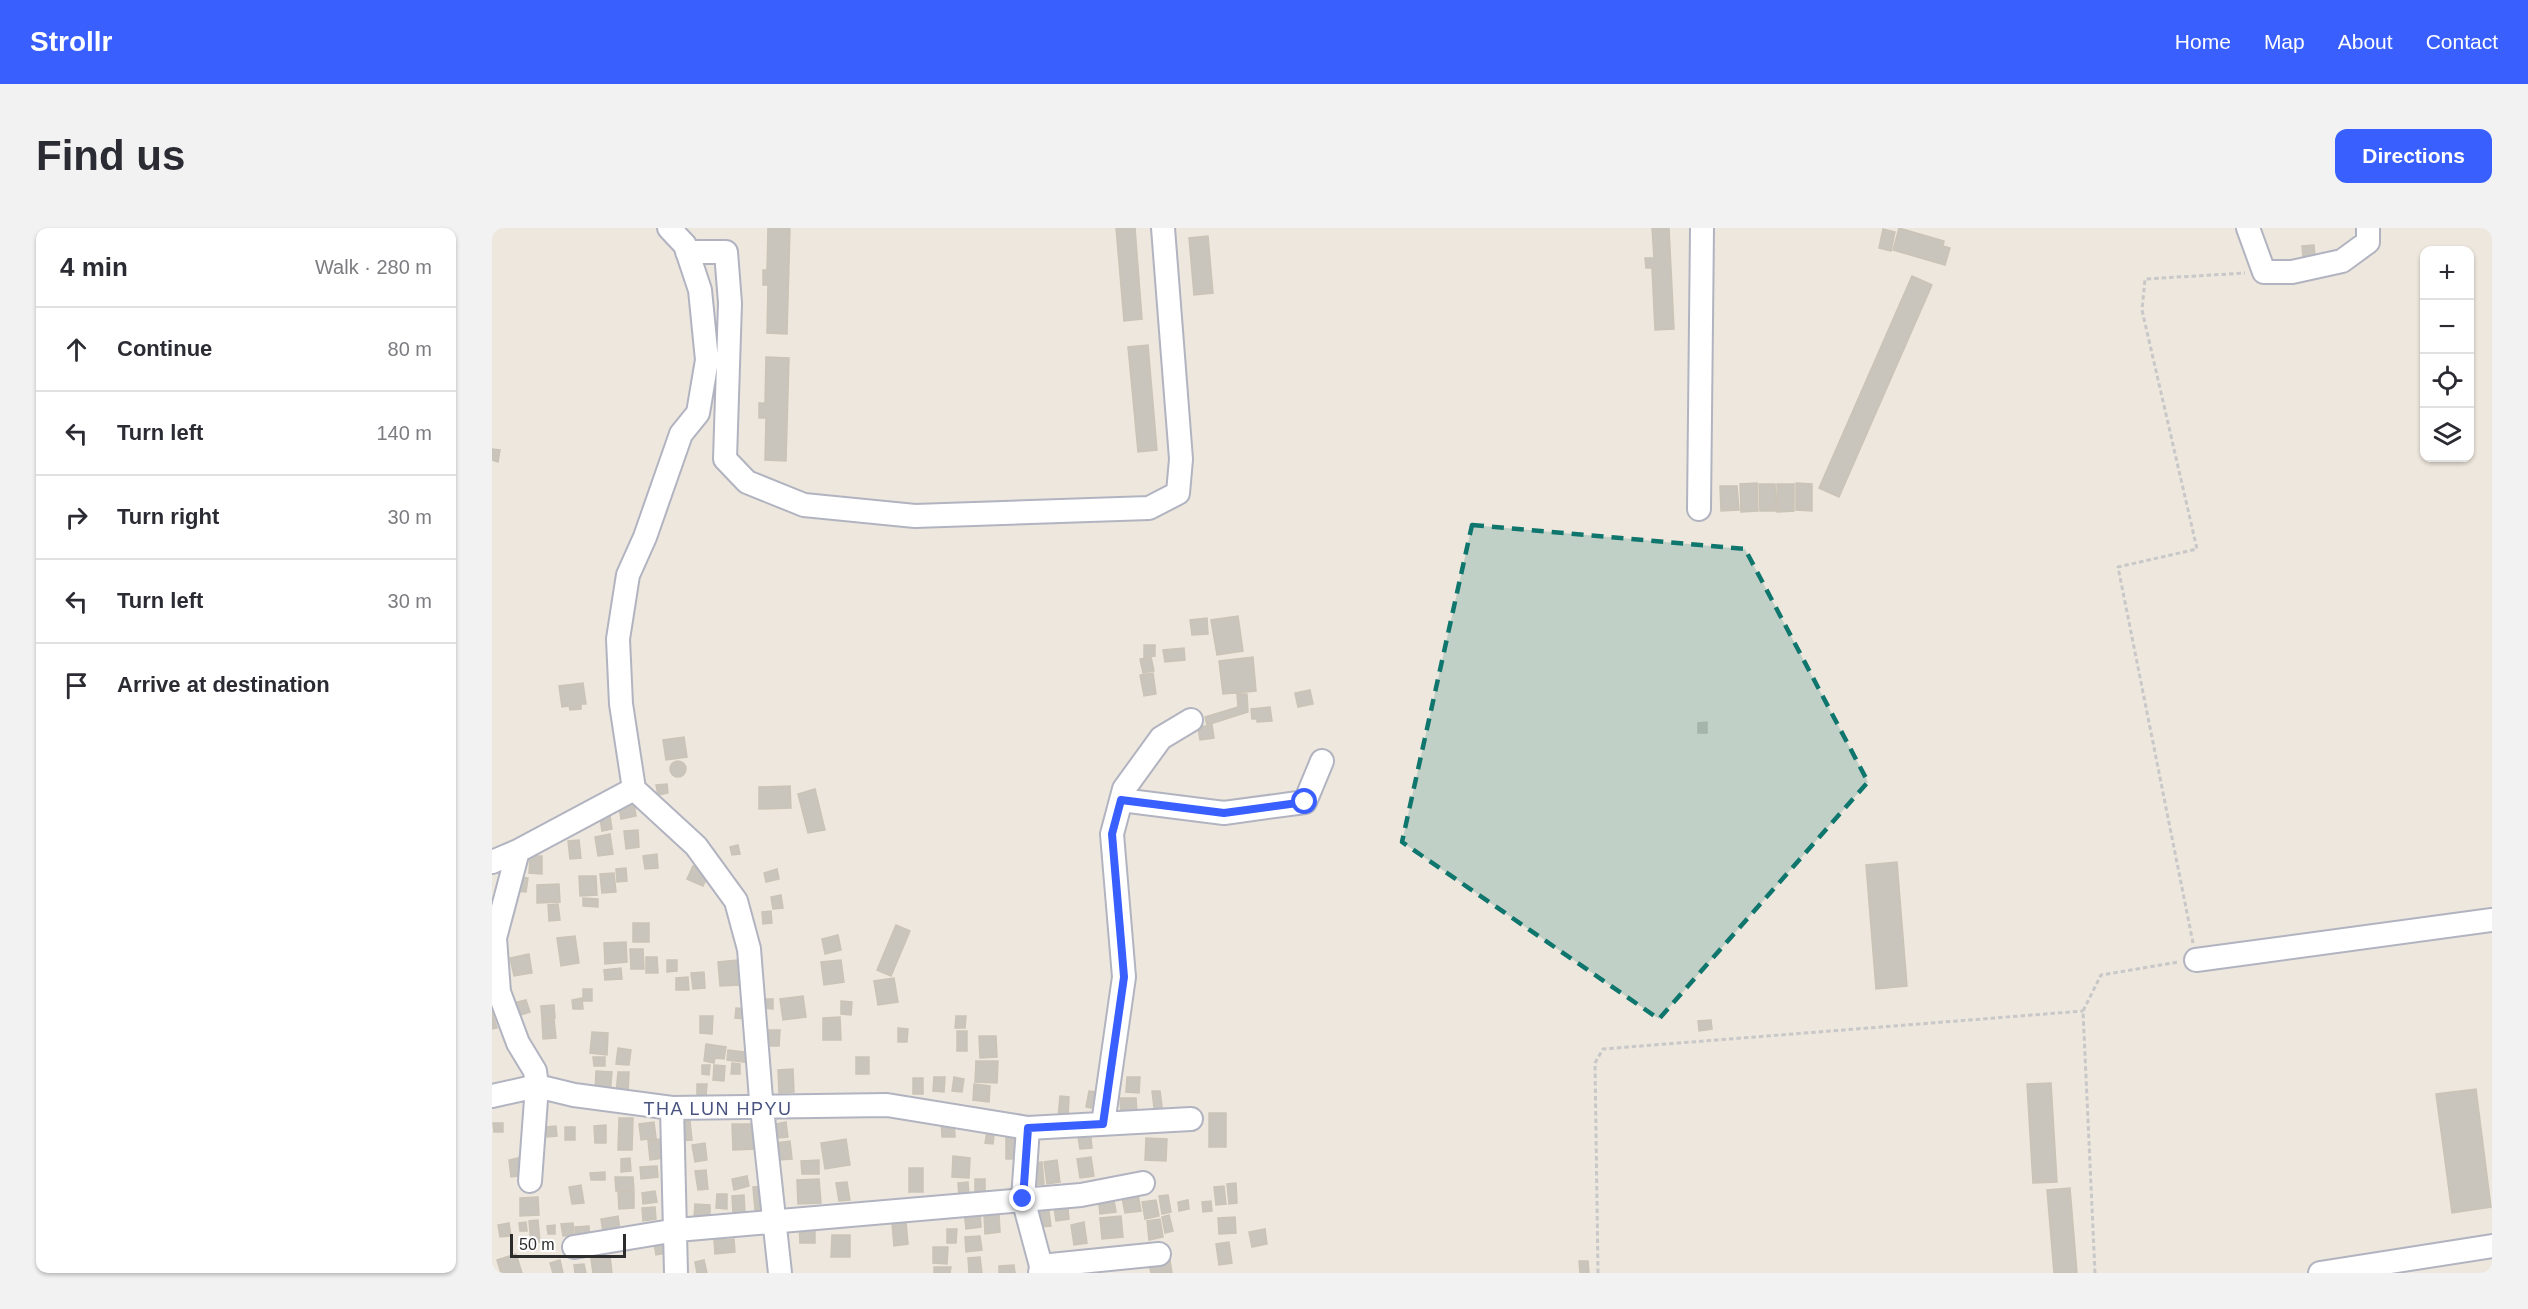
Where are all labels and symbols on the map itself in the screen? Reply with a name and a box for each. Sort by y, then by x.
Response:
route start [1291,788,1317,814]
district label: THA LUN HPYU [643,1099,793,1119]
route end [1009,1185,1035,1211]
scale bar [510,1231,626,1258]

